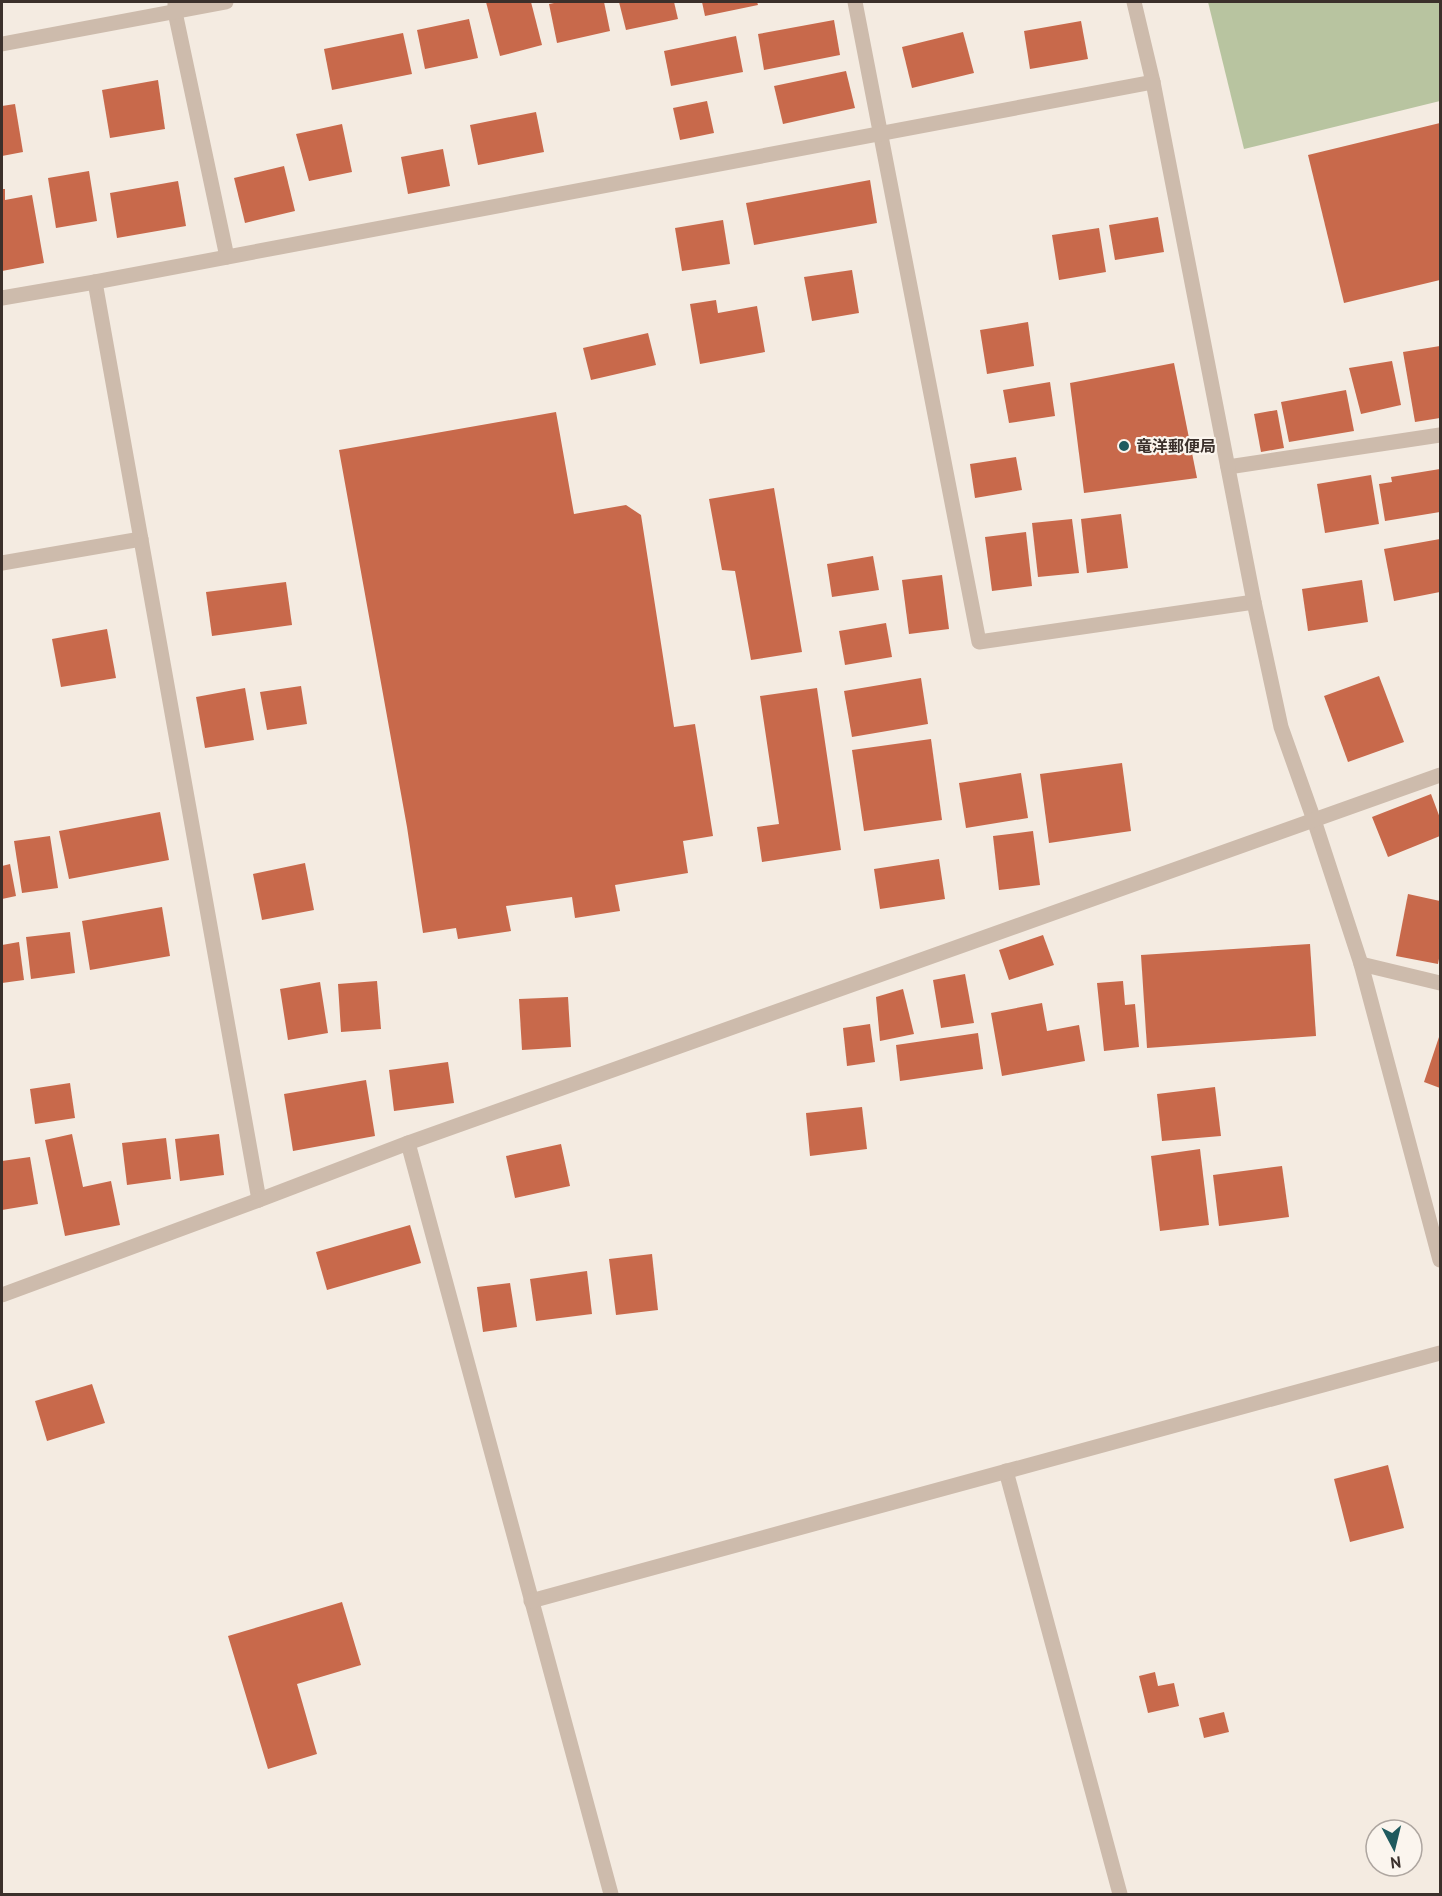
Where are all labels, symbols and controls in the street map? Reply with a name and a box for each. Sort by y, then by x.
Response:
place label: 竜洋郵便局 [1136,436,1216,456]
marker: 竜洋郵便局 [1117,439,1131,453]
north arrow [1364,1818,1424,1878]
text: N [1389,1852,1402,1873]

